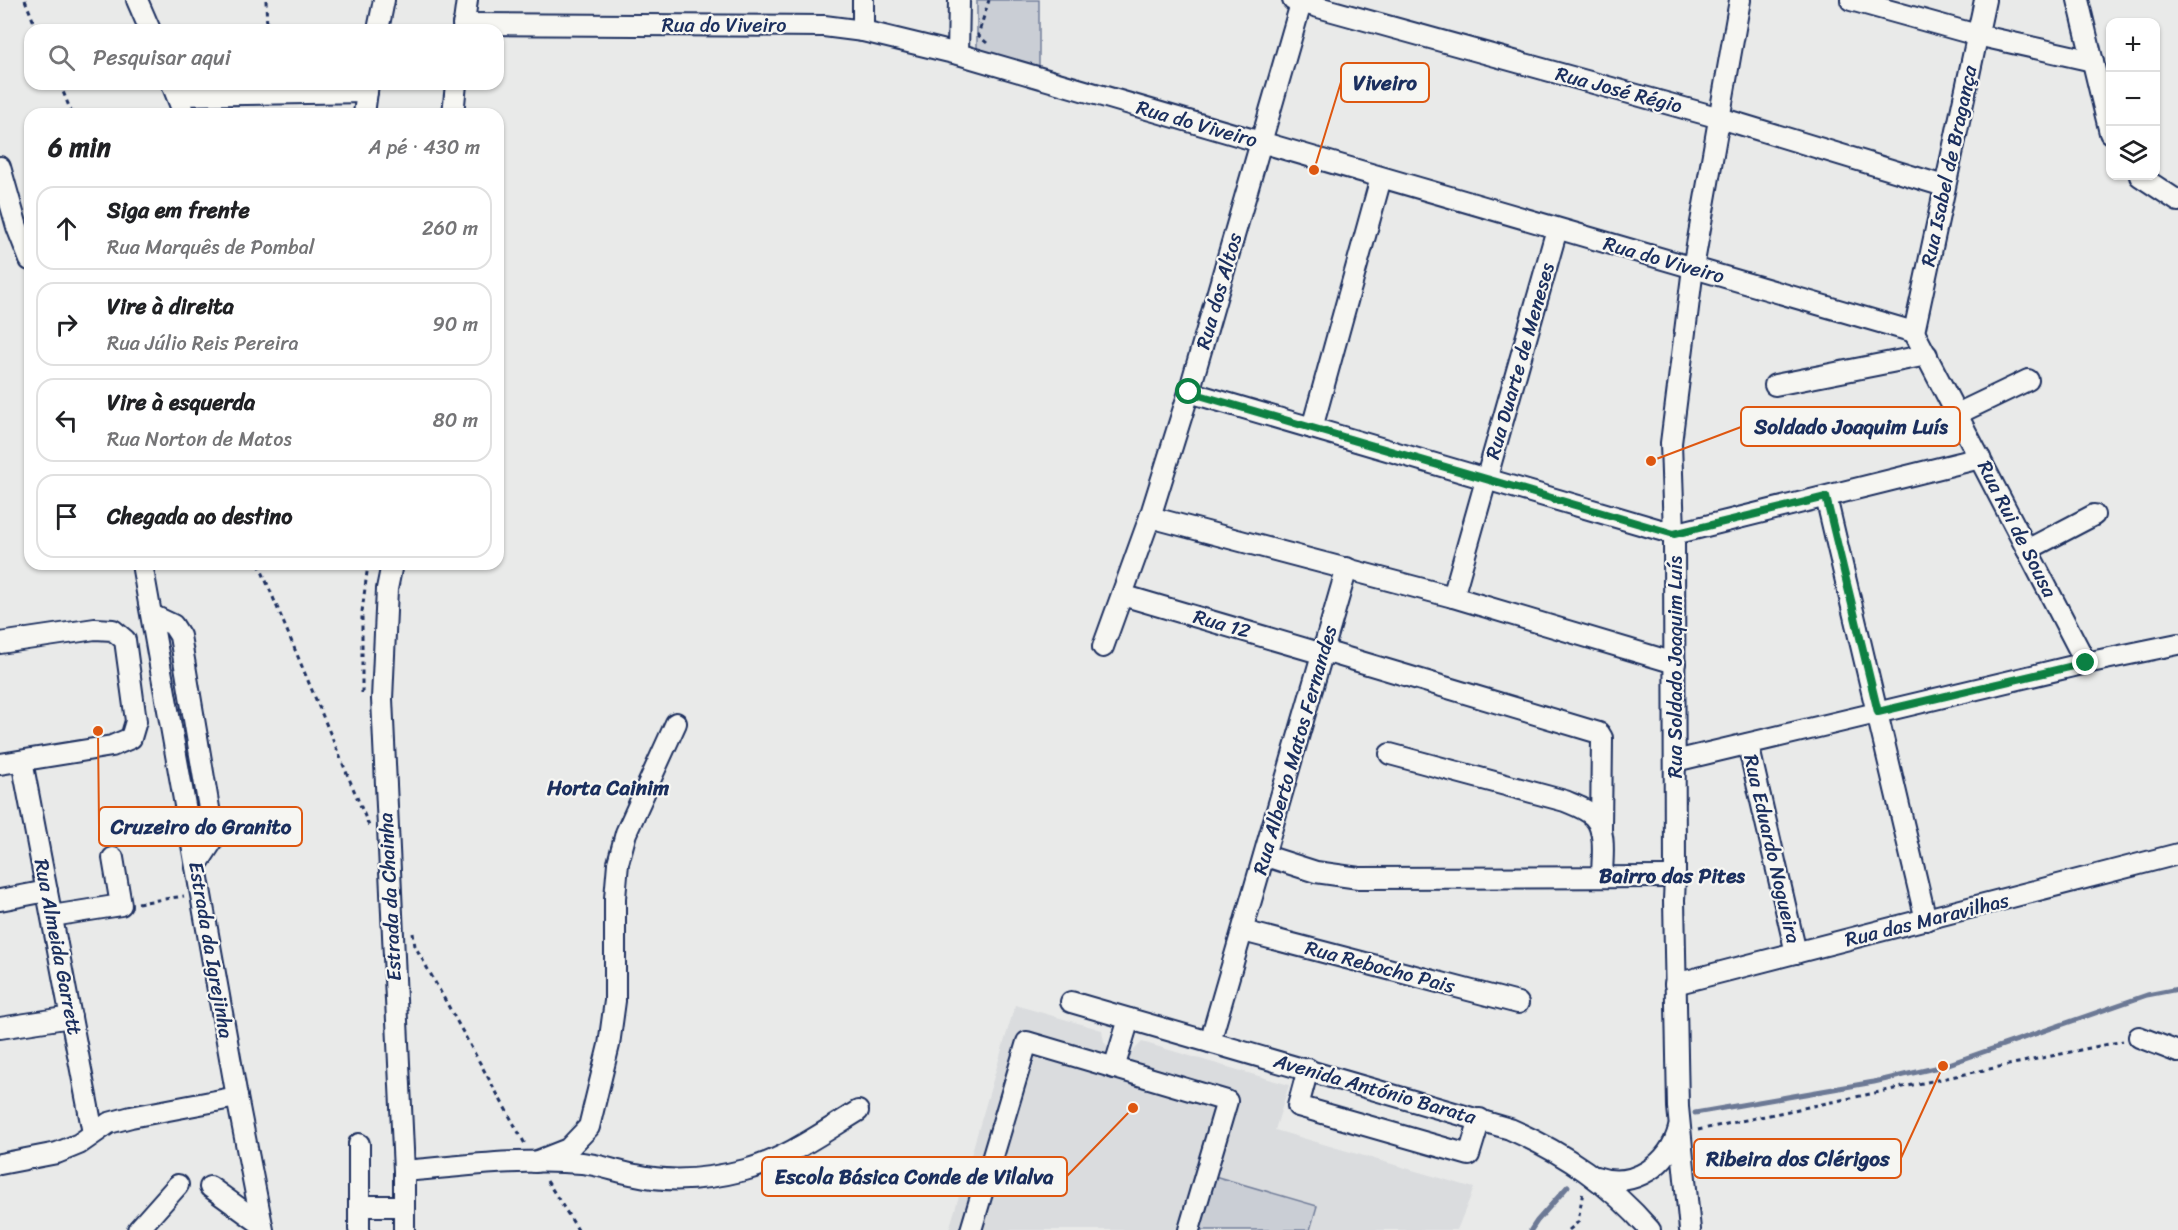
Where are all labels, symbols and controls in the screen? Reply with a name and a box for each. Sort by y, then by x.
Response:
street label: Rua do Viveiro [662,8,786,43]
map controls [2106,18,2160,180]
button: + [2106,18,2160,72]
search box [24,24,504,90]
text: Pesquisar aqui [93,38,231,77]
icon: search [45,41,78,74]
street label: Rua José Régio [1552,56,1686,124]
street label: Rua Isabel de Bragança [1911,61,1988,270]
callout: Viveiro [1341,63,1429,102]
text: Viveiro [1353,64,1417,102]
button: − [2106,72,2160,126]
street label: Rua do Viveiro [1132,90,1262,158]
text: 6 min [48,124,111,170]
button: layers [2106,126,2160,180]
text: A pé · 430 m [368,130,480,165]
text: Siga em frente [107,191,250,230]
text: 260 m [422,211,478,246]
icon: ahead [50,212,83,245]
street label: Rua do Viveiro [1599,226,1729,294]
street label: Rua dos Altos [1186,228,1253,353]
text: Rua Marquês de Pombal [107,230,314,265]
street label: Rua Duarte de Meneses [1475,258,1565,464]
text: Vire à direita [107,287,234,326]
text: 90 m [433,307,478,342]
icon: right [50,308,83,341]
text: Rua Júlio Reis Pereira [107,326,299,361]
route start [1175,378,1201,404]
text: Vire à esquerda [107,383,255,422]
text: 80 m [433,403,478,438]
icon: left [50,404,83,437]
callout: Soldado Joaquim Luís [1741,407,1960,446]
text: Soldado Joaquim Luís [1753,408,1948,446]
text: Rua Norton de Matos [107,422,292,457]
street label: Rua Rui de Sousa [1967,454,2067,605]
text: Chegada ao destino [107,497,292,536]
icon: arrive [50,500,83,533]
street label: Rua Soldado Joaquim Luís [1658,555,1693,778]
street label: Rua 12 [1189,599,1255,649]
street label: Rua Alberto Matos Fernandes [1243,620,1348,879]
route end [2072,649,2098,675]
street label: Rua Eduardo Nogueira [1733,751,1811,947]
district label: Horta Cainim [546,769,670,807]
callout: Cruzeiro do Granito [99,807,302,846]
text: Cruzeiro do Granito [110,808,292,846]
street label: Estrada da Chainha [368,812,412,982]
street label: Rua Almeida Garrett [24,856,92,1039]
district label: Bairro das Pites [1599,857,1745,895]
street label: Estrada da Igrejinha [178,859,244,1041]
street label: Rua das Maravilhas [1841,883,2013,957]
street label: Rua Rebocho Pais [1301,930,1460,1004]
street label: Avenida António Barata [1269,1043,1481,1135]
callout: Ribeira dos Clérigos [1694,1139,1901,1178]
text: Ribeira dos Clérigos [1705,1140,1890,1178]
callout: Escola Básica Conde de Vilalva [762,1157,1067,1196]
text: Escola Básica Conde de Vilalva [774,1158,1054,1196]

